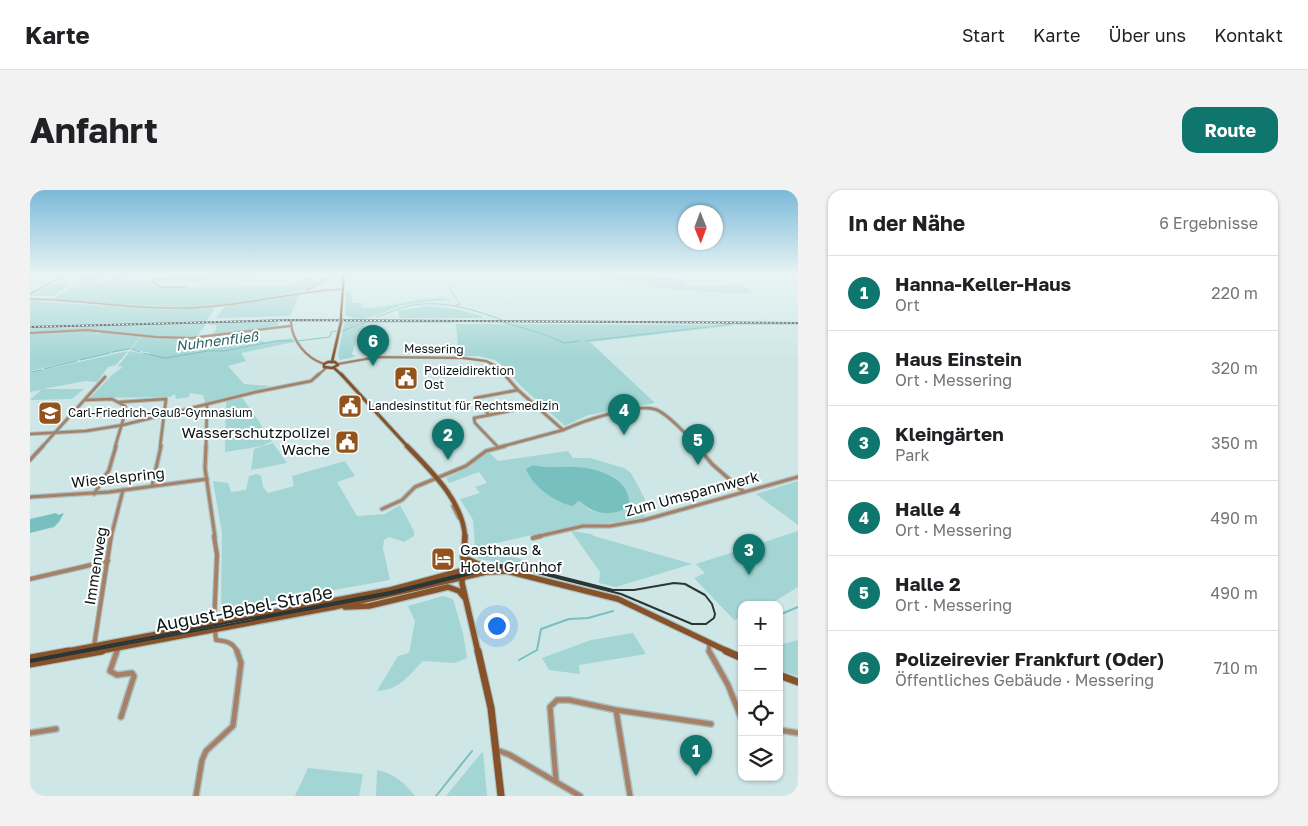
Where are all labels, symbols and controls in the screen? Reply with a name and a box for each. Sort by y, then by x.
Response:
text: Karte [25,20,90,49]
text: Start [962,24,1005,46]
text: Karte [1033,24,1080,46]
text: Über uns [1108,24,1186,46]
text: Kontakt [1214,24,1283,46]
button: Route [1182,107,1278,153]
text: Anfahrt [30,109,158,151]
north arrow [678,205,723,250]
text: In der Nähe [848,210,965,236]
text: 6 Ergebnisse [1159,213,1258,233]
text: Hanna-Keller-Haus [895,272,1071,295]
text: 1 [860,283,868,303]
text: 220 m [1211,283,1258,303]
text: Ort [895,295,920,315]
pin: 6 [357,325,389,366]
water label: Nuhnenfließ [175,327,260,354]
street label: Messering [404,340,464,357]
text: Haus Einstein [895,347,1022,370]
text: 2 [859,358,869,378]
text: 320 m [1211,358,1258,378]
place label: Polizeidirektion Ost [424,363,514,392]
public building icon: Polizeidirektion Ost [393,365,419,391]
text: Ort · Messering [895,370,1012,390]
public building icon: Landesinstitut für Rechtsmedizin [337,393,363,419]
pin: 4 [608,394,640,435]
place label: Landesinstitut für Rechtsmedizin [368,398,559,413]
school or university icon: Carl-Friedrich-Gauß-Gymnasium [37,400,63,426]
place label: Carl-Friedrich-Gauß-Gymnasium [68,405,253,420]
pin: 2 [432,419,464,460]
text: Kleingärten [895,422,1004,445]
place label: Wasserschutzpolizei Wache [181,423,330,458]
pin: 5 [682,424,714,465]
public building icon: Wasserschutzpolizei Wache [334,429,360,455]
text: 3 [859,433,869,453]
text: 350 m [1211,433,1258,453]
text: Park [895,445,930,465]
street label: Wieselspring [70,463,166,491]
street label: Zum Umspannwerk [623,466,761,520]
text: Halle 4 [895,497,961,520]
text: 4 [859,508,869,528]
text: 490 m [1210,508,1258,528]
text: Ort · Messering [895,520,1012,540]
street label: Immenweg [80,525,110,606]
pin: 3 [733,534,765,575]
place label: Gasthaus & Hotel Grünhof [460,540,562,575]
hotel icon: Gasthaus & Hotel Grünhof [430,546,456,572]
text: Halle 2 [895,572,961,595]
street label: August-Bebel-Straße [153,580,334,636]
text: 5 [859,583,869,603]
text: 490 m [1210,583,1258,603]
text: Ort · Messering [895,595,1012,615]
map controls [738,601,783,781]
button: + [738,601,783,646]
your location [484,613,510,639]
button: − [738,646,783,691]
text: Polizeirevier Frankfurt (Oder) [895,647,1164,670]
text: 6 [859,658,869,678]
text: 710 m [1214,658,1258,678]
text: Öffentliches Gebäude · Messering [895,670,1154,690]
button: locate [738,691,783,736]
pin: 1 [680,735,712,776]
button: layers [738,736,783,781]

